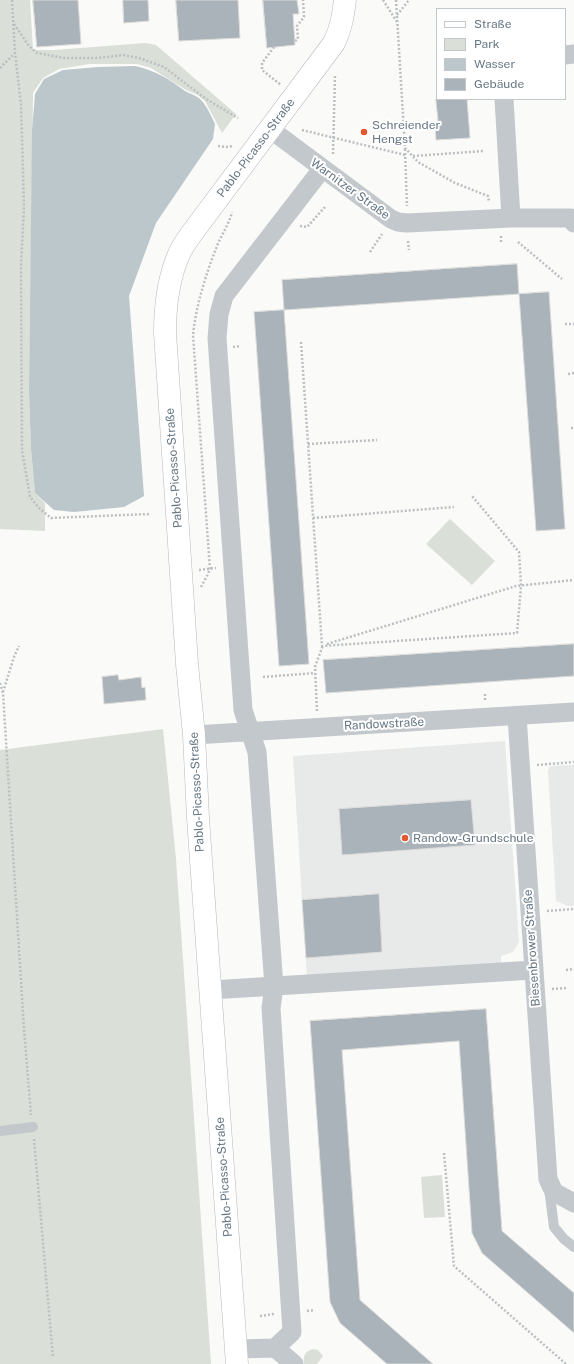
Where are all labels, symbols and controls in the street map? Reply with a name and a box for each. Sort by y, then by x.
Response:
legend [436,8,566,100]
text: Straße [474,17,511,31]
text: Park [474,37,500,51]
text: Wasser [474,57,515,71]
text: Gebäude [474,77,524,91]
street label: Pablo-Picasso-Straße [214,96,298,200]
place label: Schreiender Hengst [372,118,440,146]
marker: Schreiender Hengst [359,127,369,137]
street label: Warnitzer Straße [308,155,392,223]
street label: Pablo-Picasso-Straße [163,407,185,529]
street label: Randowstraße [344,715,424,733]
street label: Pablo-Picasso-Straße [187,731,207,853]
place label: Randow-Grundschule [413,831,533,845]
marker: Randow-Grundschule [400,833,410,843]
street label: Biesenbrower Straße [521,889,543,1007]
street label: Pablo-Picasso-Straße [213,1116,235,1238]

